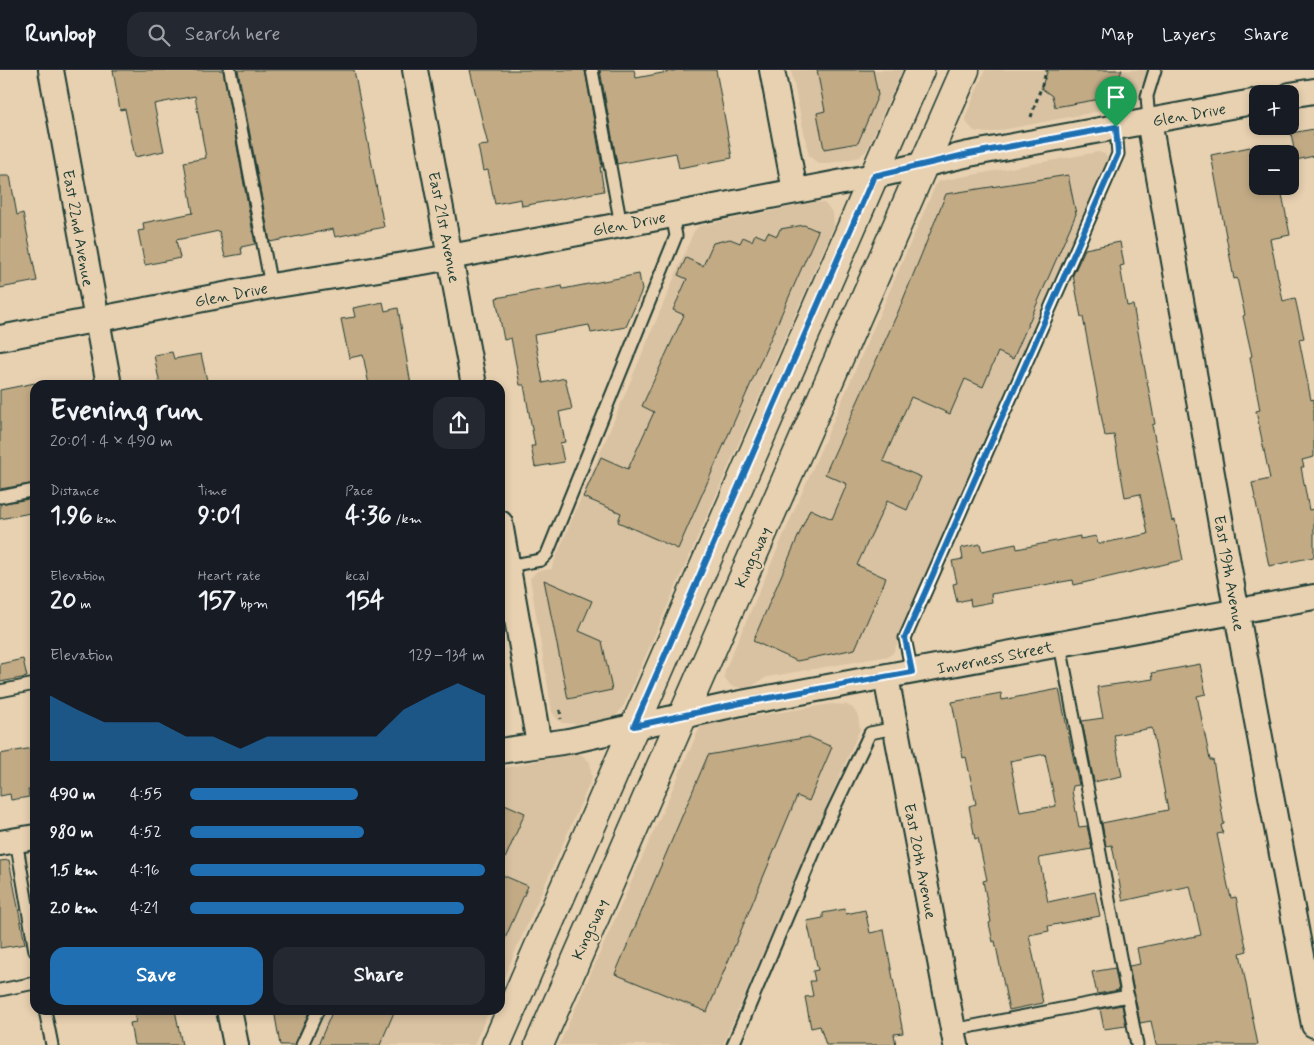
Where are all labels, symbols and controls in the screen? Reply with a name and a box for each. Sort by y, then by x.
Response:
search box [127,12,477,57]
text: Runloop [25,19,97,50]
icon: search [145,21,173,49]
text: Search here [185,22,280,47]
text: Map [1101,23,1134,47]
text: Layers [1162,23,1216,47]
text: Share [1244,23,1289,47]
pin [1095,76,1137,127]
icon: arrive [1102,83,1130,111]
map controls [1249,85,1299,195]
button: + [1249,85,1299,135]
street label: Glen Drive [1151,99,1228,132]
button: − [1249,145,1299,195]
street label: East 22nd Avenue [57,168,98,288]
street label: East 21st Avenue [422,170,465,285]
street label: Glen Drive [591,207,668,242]
street label: Glen Drive [193,278,270,313]
text: Evening run [50,393,203,430]
button: share [433,397,485,449]
text: 20:01 · 4 × 490 m [50,431,173,452]
text: Distance [50,482,99,500]
text: Time [198,482,227,500]
text: Pace [345,482,373,500]
text: 1.96 [50,500,92,533]
text: 9:01 [198,500,241,533]
text: 4:36 [345,500,392,533]
text: km [92,510,117,528]
text: /km [392,510,422,528]
street label: East 19th Avenue [1208,514,1249,633]
street label: Kingsway [731,524,777,592]
text: Elevation [50,567,105,585]
text: Heart rate [198,567,261,585]
text: kcal [345,567,369,585]
text: 20 [50,585,77,618]
text: 157 [198,585,236,618]
text: 154 [345,585,385,618]
text: m [77,595,92,613]
text: bpm [236,595,268,613]
street label: Inverness Street [936,637,1056,680]
text: Elevation [50,645,113,666]
text: 129–134 m [408,645,485,666]
text: 490 m [50,784,96,805]
text: 4:55 [130,784,162,805]
street label: East 20th Avenue [898,802,941,921]
text: 980 m [50,822,93,843]
text: 4:52 [130,822,162,843]
text: 1.5 km [50,860,98,881]
text: 4:16 [130,860,160,881]
street label: Kingsway [568,896,614,964]
text: 2.0 km [50,898,98,919]
text: 4:21 [130,898,158,919]
button: Save [50,947,263,1005]
button: Share [273,947,485,1005]

